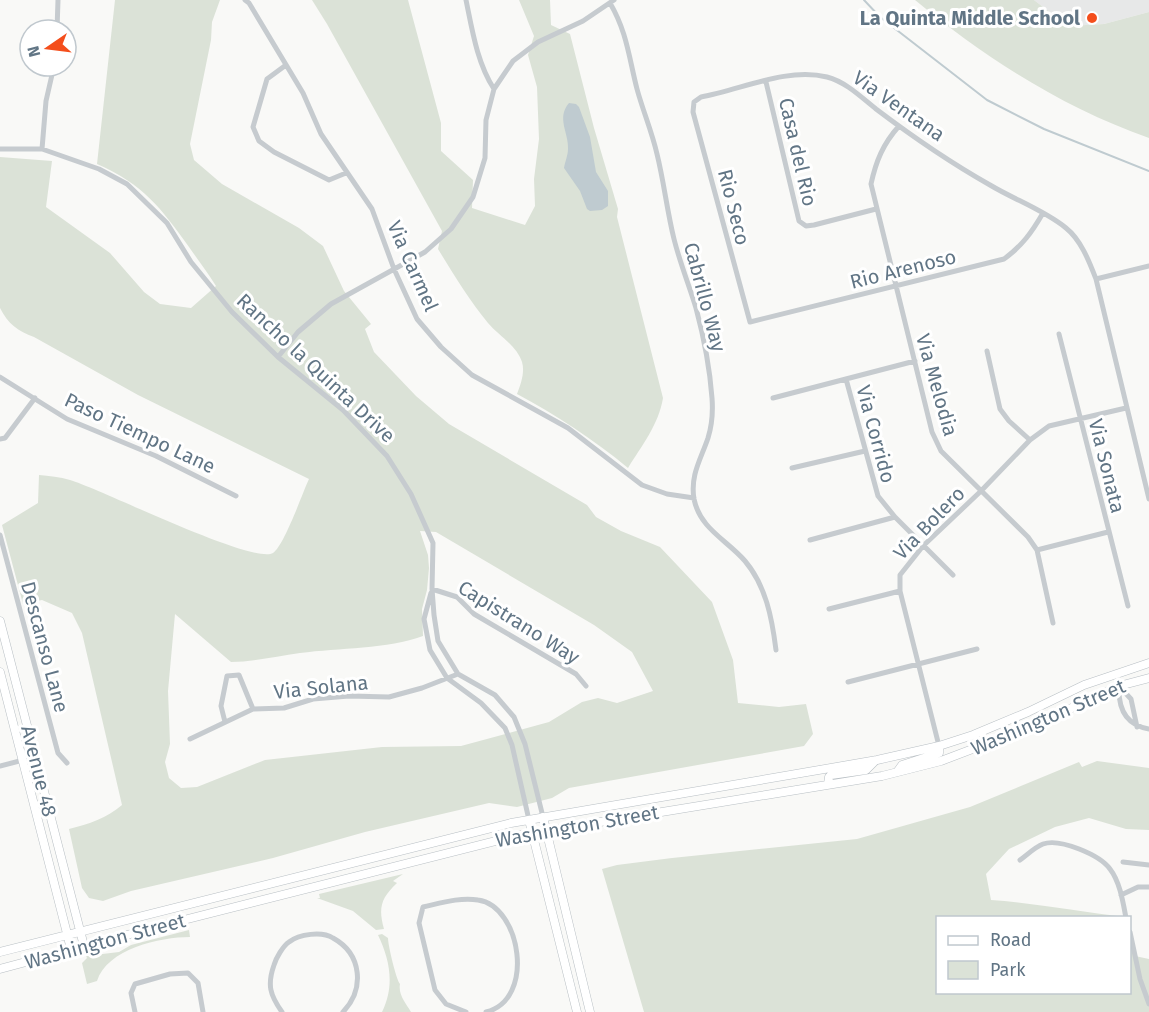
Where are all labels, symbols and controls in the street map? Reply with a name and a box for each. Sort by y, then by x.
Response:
place label: La Quinta Middle School [860,6,1080,30]
marker: La Quinta Middle School [1085,11,1099,25]
north arrow [18,18,78,78]
text: N [23,44,44,59]
street label: Via Ventana [848,66,950,146]
street label: Casa del Rio [774,95,822,209]
street label: Rio Seco [713,167,755,247]
street label: Via Carmel [382,217,444,315]
street label: Cabrillo Way [679,240,731,354]
street label: Rio Arenoso [847,244,959,294]
street label: Rancho la Quinta Drive [232,288,400,448]
street label: Via Melodia [911,331,963,439]
street label: Via Corrido [851,383,901,485]
street label: Paso Tiempo Lane [61,388,219,478]
street label: Via Sonata [1084,416,1130,516]
street label: Via Bolero [888,481,970,565]
street label: Capistrano Way [454,575,584,669]
street label: Descanso Lane [16,579,74,715]
street label: Via Solana [273,670,369,704]
street label: Washington Street [967,673,1129,760]
street label: Avenue 48 [16,723,62,819]
street label: Washington Street [494,800,661,852]
street label: Washington Street [22,908,189,974]
legend [936,916,1131,994]
text: Road [990,929,1032,951]
text: Park [990,959,1026,981]

